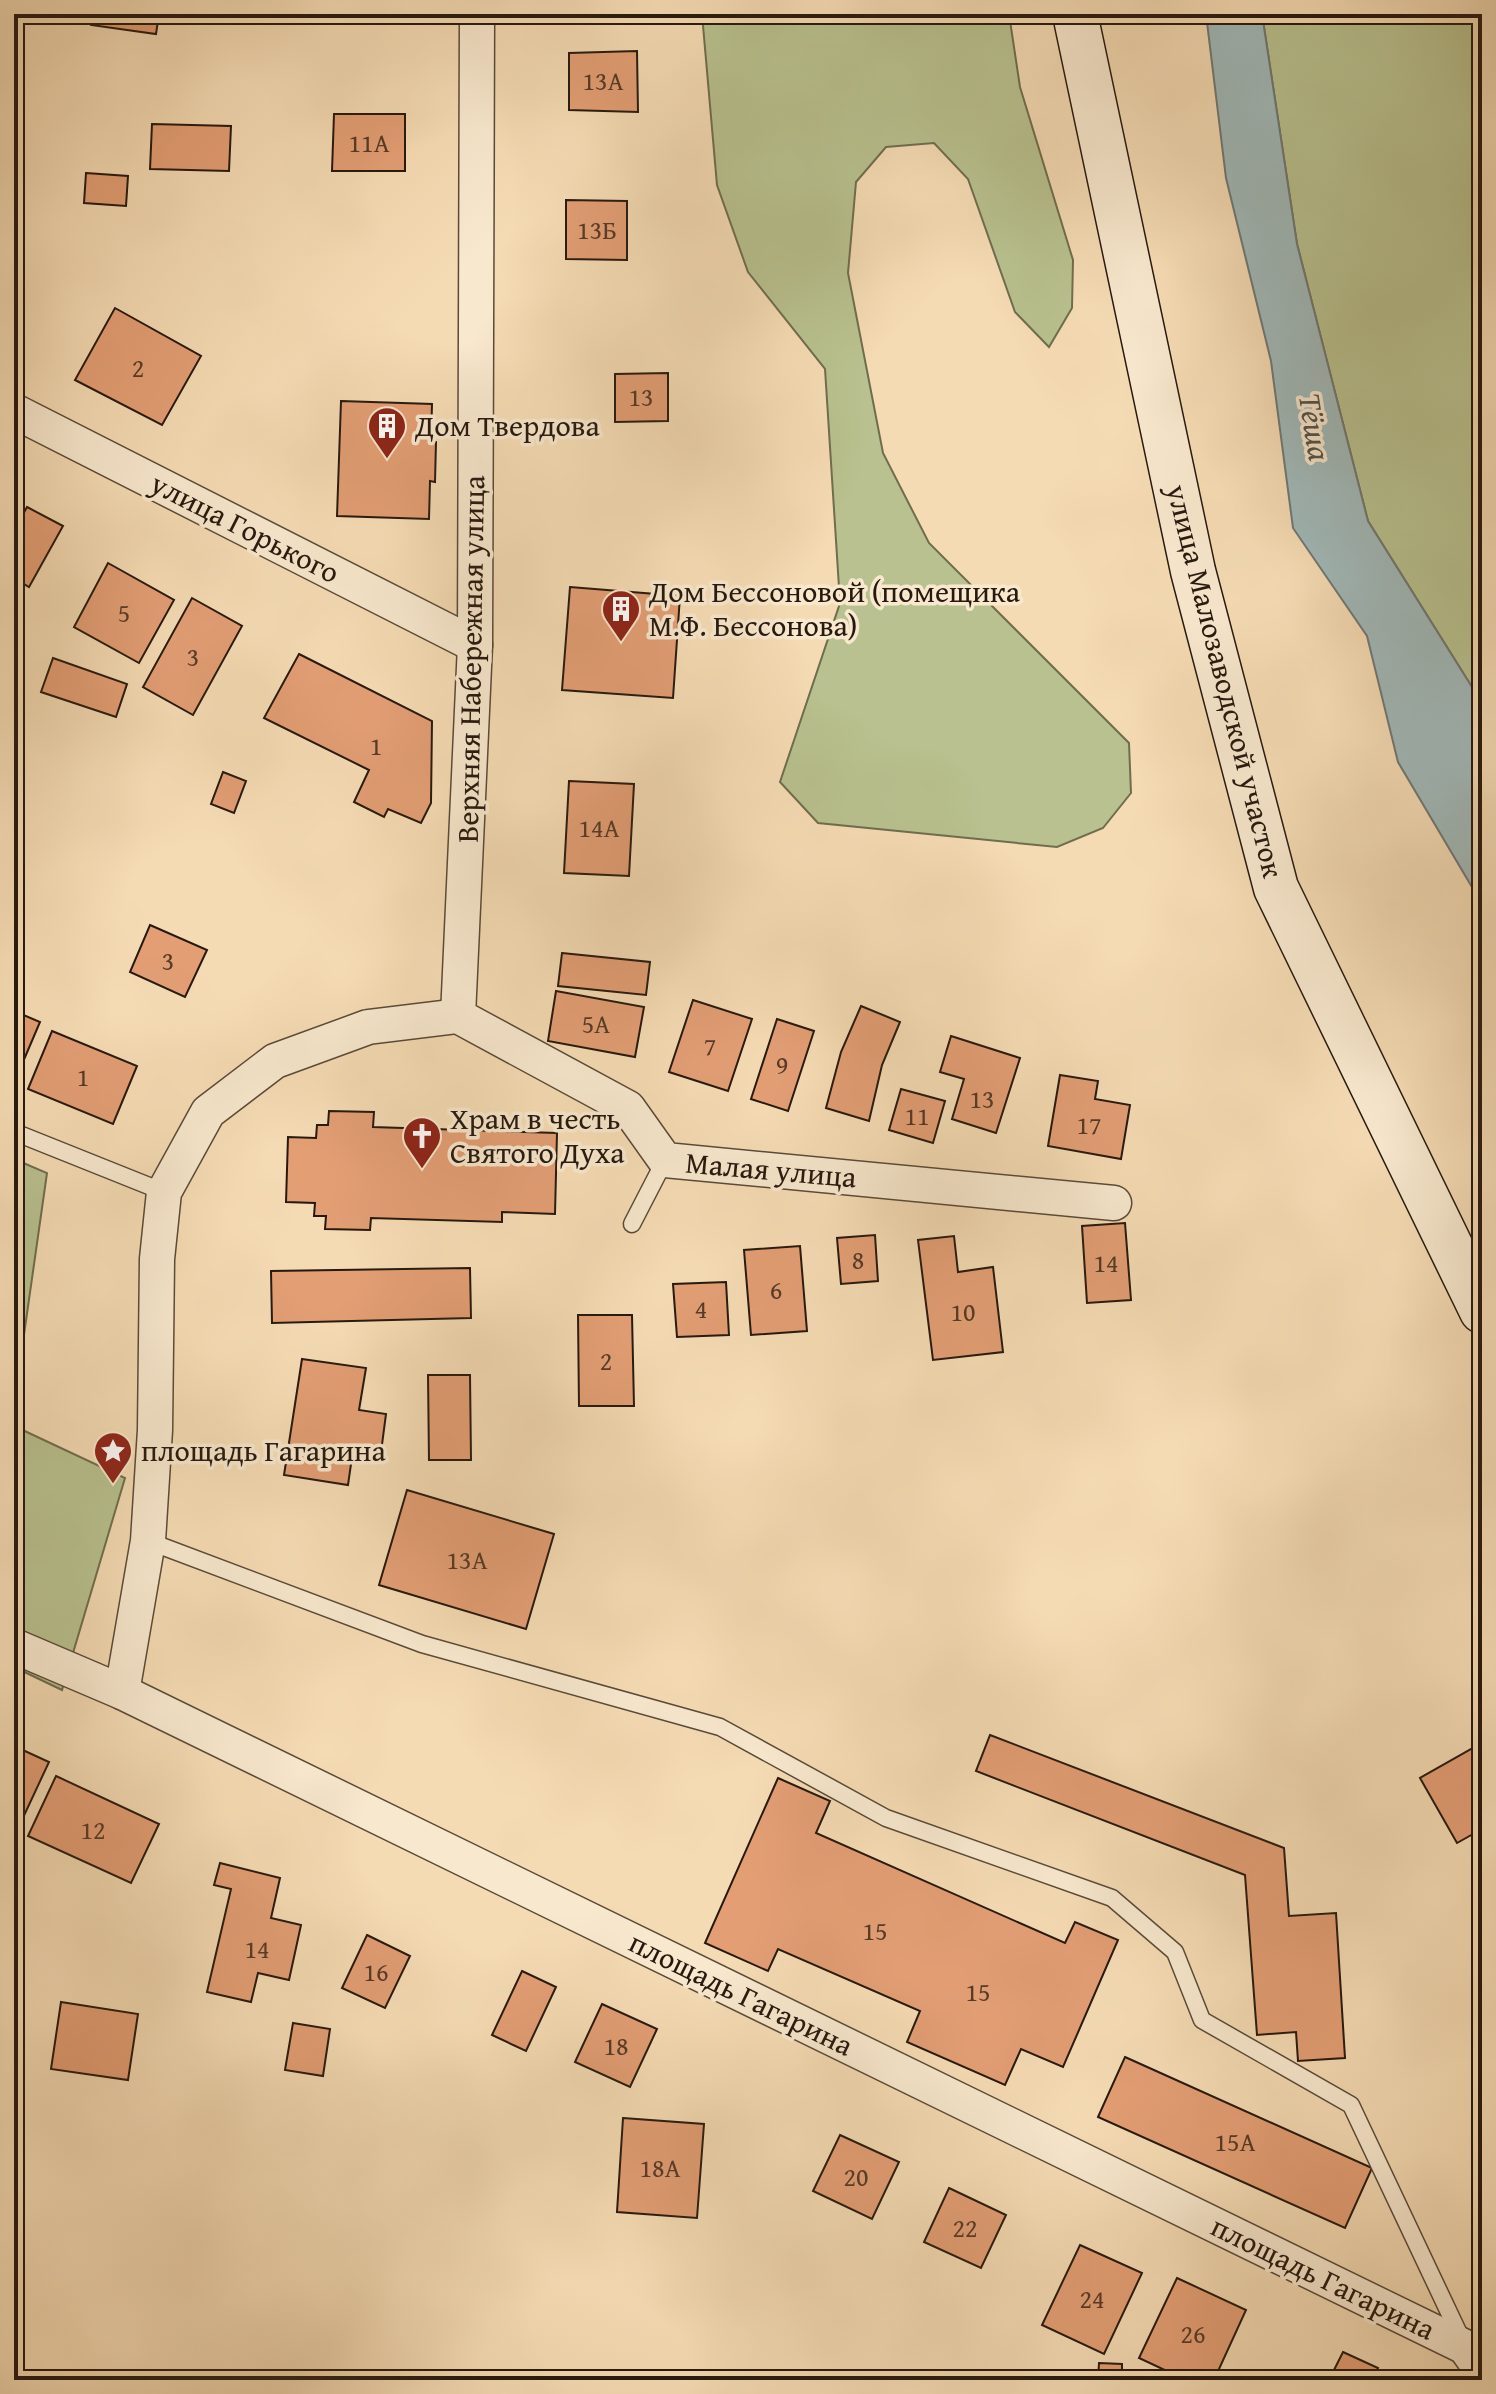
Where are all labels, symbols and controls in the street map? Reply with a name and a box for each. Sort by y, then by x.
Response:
house number: 13А [583,61,624,100]
house number: 11А [349,123,390,162]
house number: 13Б [577,210,617,249]
house number: 2 [132,348,144,387]
house number: 13 [628,377,654,416]
water label: Тёша [1287,390,1344,464]
place label: Дом Твердова [414,403,600,447]
building icon: Дом Твердова [366,405,408,460]
street label: улица Горького [142,460,348,594]
street label: Верхняя Набережная улица [445,474,495,843]
street label: улица Малозаводской участок [1156,478,1296,882]
place label: Дом Бессоновой (помещика М.Ф. Бессонова) [648,569,1021,647]
building icon: Дом Бессоновой (помещика М.Ф. Бессонова) [600,588,642,643]
house number: 5 [118,593,130,632]
house number: 3 [187,637,199,676]
house number: 1 [370,726,382,765]
house number: 14А [579,808,620,847]
house number: 3 [162,941,174,980]
house number: 5А [582,1004,610,1043]
house number: 7 [704,1026,716,1065]
house number: 9 [776,1045,788,1084]
house number: 1 [77,1057,89,1096]
house number: 13 [969,1079,995,1118]
place label: Храм в честь Святого Духа [450,1096,625,1174]
house number: 11 [904,1096,930,1135]
house number: 17 [1076,1105,1102,1144]
church icon: Храм в честь Святого Духа [401,1115,443,1170]
street label: Малая улица [684,1140,859,1198]
house number: 8 [852,1240,864,1279]
house number: 14 [1093,1243,1119,1282]
house number: 6 [770,1270,782,1309]
house number: 4 [695,1289,707,1328]
house number: 10 [950,1292,976,1331]
house number: 2 [600,1341,612,1380]
place label: площадь Гагарина [141,1428,386,1472]
place icon: площадь Гагарина [92,1430,134,1485]
house number: 13А [447,1540,488,1579]
house number: 12 [80,1810,106,1849]
house number: 15 [862,1911,888,1950]
street label: площадь Гагарина [622,1920,862,2067]
house number: 14 [244,1929,270,1968]
house number: 16 [363,1952,389,1991]
house number: 15 [965,1972,991,2011]
house number: 18 [603,2026,629,2065]
house number: 15А [1215,2122,1256,2161]
house number: 18А [640,2148,681,2187]
house number: 20 [843,2157,869,2196]
street label: площадь Гагарина [1204,2204,1444,2351]
house number: 22 [952,2208,978,2247]
house number: 24 [1079,2279,1105,2318]
house number: 26 [1180,2314,1206,2353]

